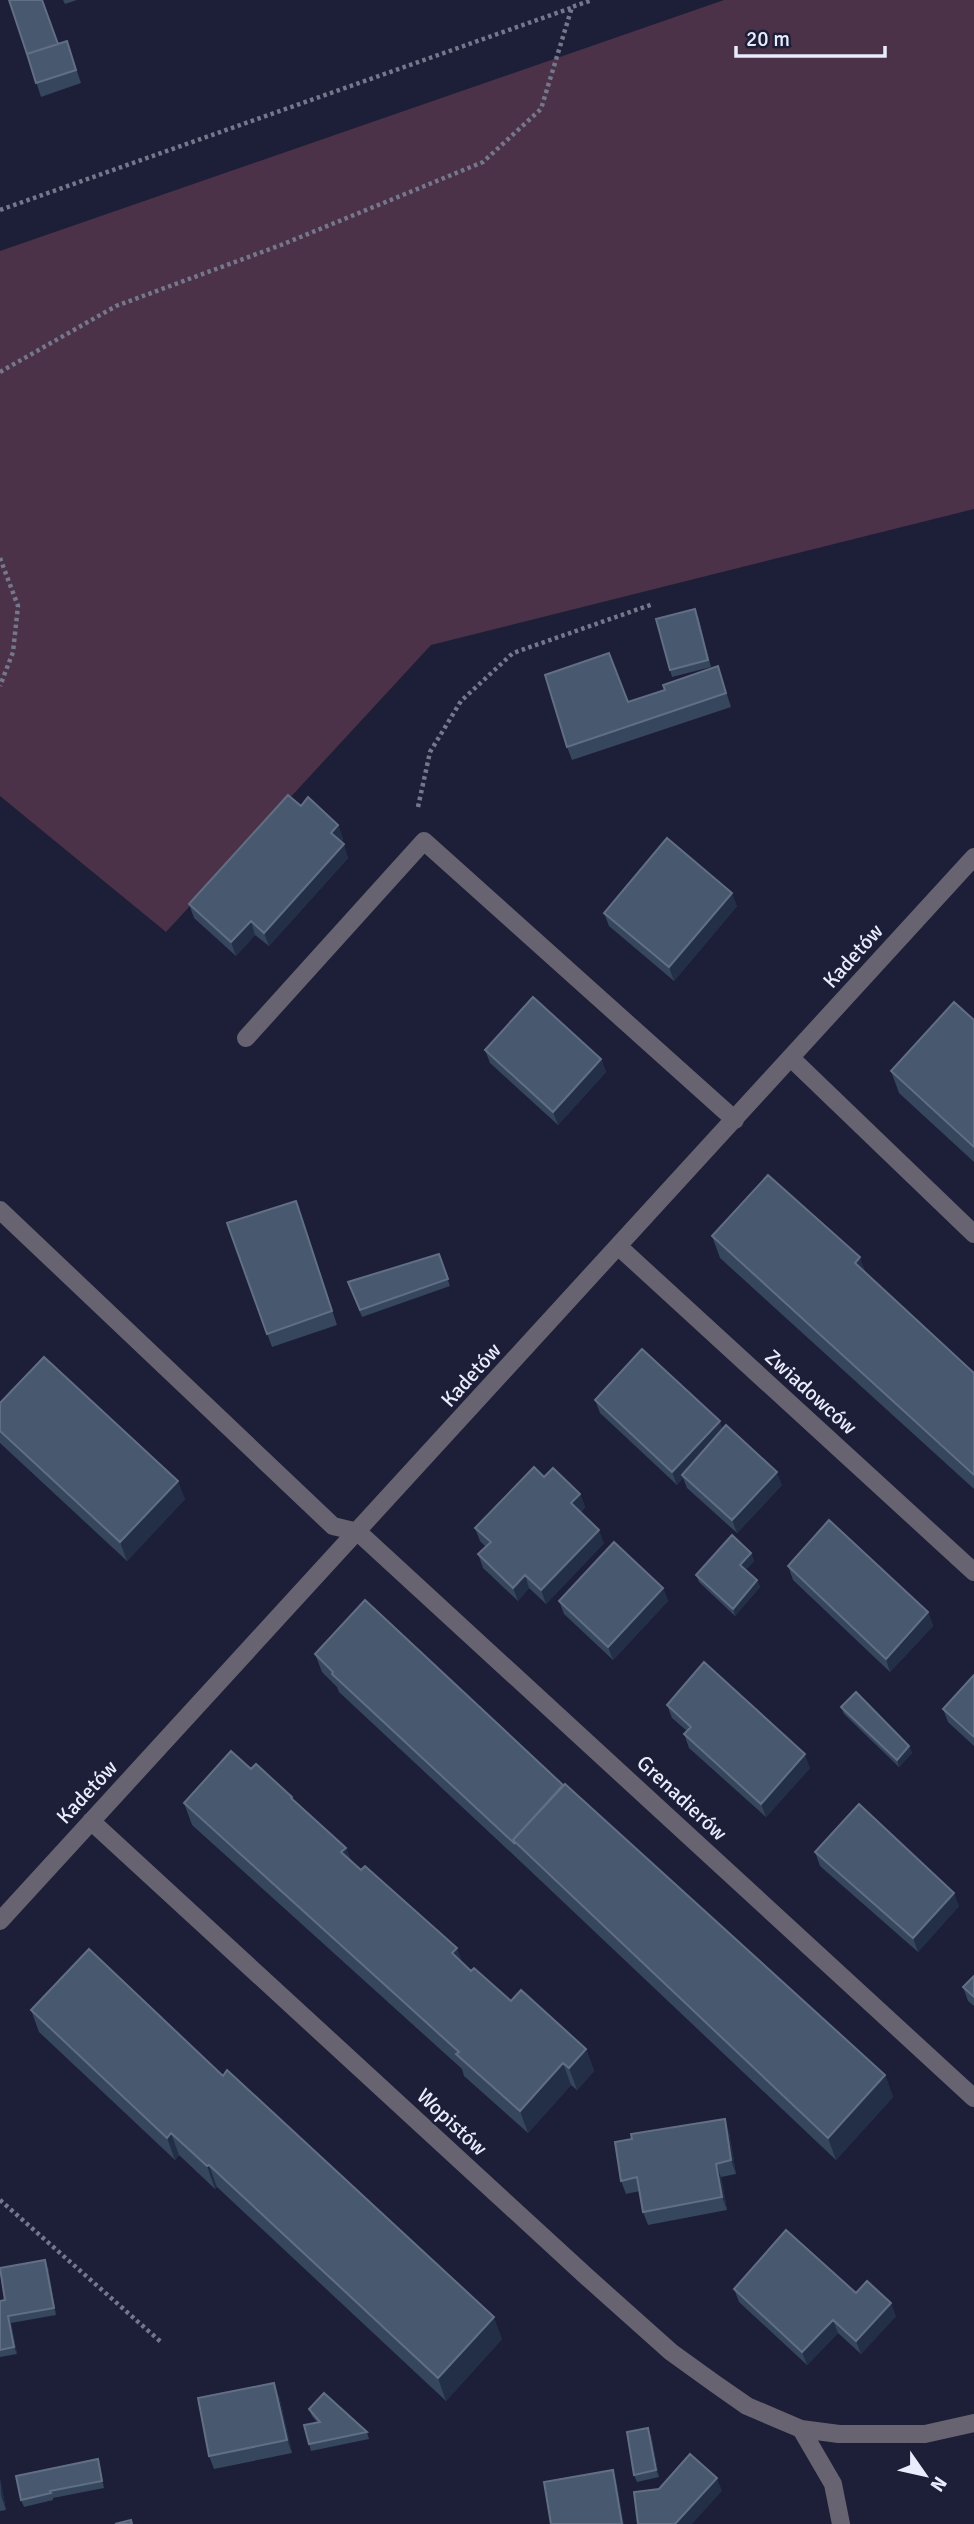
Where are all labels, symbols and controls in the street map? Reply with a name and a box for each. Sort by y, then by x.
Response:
scale bar [736,14,885,58]
text: 20 m [746,26,790,52]
street label: Kadetów [817,918,889,994]
street label: Kadetów [435,1337,507,1413]
street label: Zwiadowców [760,1344,862,1440]
street label: Grenadierów [632,1750,732,1846]
street label: Kadetów [51,1755,123,1829]
street label: Wopistów [411,2083,493,2161]
north arrow [890,2440,960,2510]
text: N [925,2472,952,2496]

